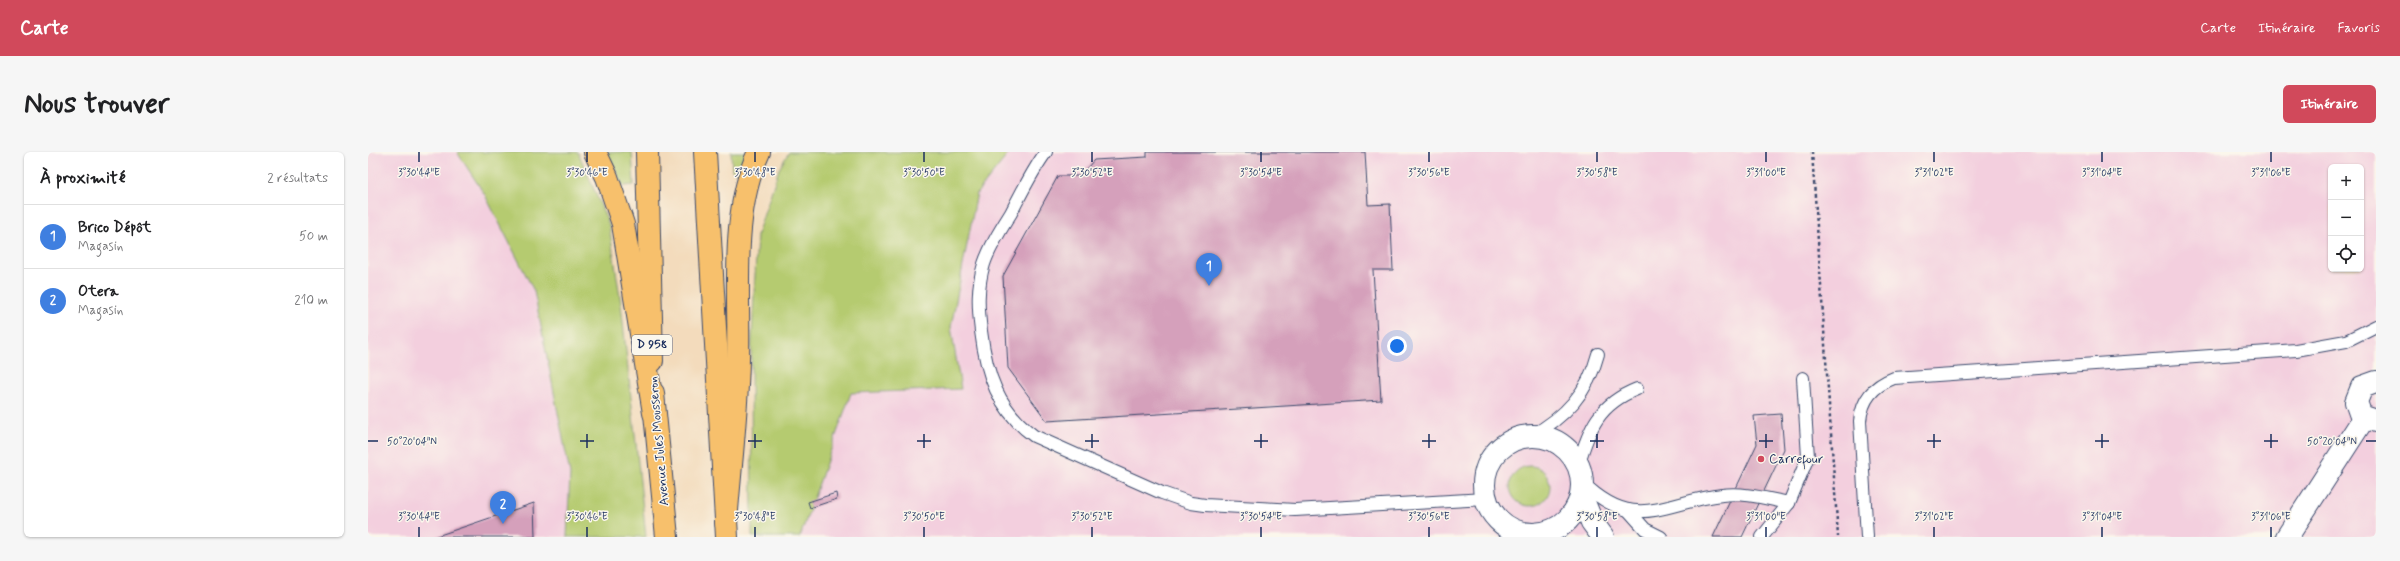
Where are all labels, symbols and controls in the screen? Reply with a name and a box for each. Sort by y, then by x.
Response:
text: Carte [20,16,69,41]
text: Carte [2200,19,2236,37]
text: Itinéraire [2258,19,2315,37]
text: Favoris [2337,19,2380,37]
button: Itinéraire [2283,85,2376,123]
text: Nous trouver [24,86,169,123]
map controls [2328,164,2364,272]
button: + [2328,164,2364,200]
text: 3°30'44"E [398,166,440,180]
text: 3°30'46"E [566,166,608,180]
text: 3°30'48"E [734,166,776,180]
text: 3°30'50"E [903,166,945,180]
text: 3°30'52"E [1071,166,1113,180]
text: 3°30'54"E [1240,166,1282,180]
text: 3°30'56"E [1408,166,1450,180]
text: 3°30'58"E [1576,166,1618,180]
text: 3°31'00"E [1746,166,1786,180]
text: 3°31'02"E [1914,166,1954,180]
text: 3°31'04"E [2082,166,2122,180]
text: 3°31'06"E [2251,166,2291,180]
text: À proximité [40,167,125,189]
text: 2 résultats [267,170,328,187]
button: − [2328,200,2364,236]
text: Brico Dépôt [78,218,151,238]
text: 1 [50,228,56,245]
text: 50 m [299,228,328,245]
button: locate [2328,236,2364,272]
text: Magasin [78,238,123,255]
pin: 1 [1196,253,1222,286]
text: Otera [78,282,118,302]
text: 2 [50,292,56,309]
text: 210 m [294,292,328,309]
text: Magasin [78,302,123,319]
road number: D 958 [632,335,672,355]
your location [1387,336,1407,356]
street label: Avenue Jules Mousseron [645,376,673,506]
text: 50°20'04"N [387,435,437,449]
text: 50°20'04"N [2307,435,2357,449]
place label: Carrefour [1769,451,1824,470]
marker: Carrefour [1756,454,1766,464]
pin: 2 [490,491,516,524]
text: 3°30'44"E [398,510,440,524]
text: 3°30'46"E [566,510,608,524]
text: 3°30'48"E [734,510,776,524]
text: 3°30'50"E [903,510,945,524]
text: 3°30'52"E [1071,510,1113,524]
text: 3°30'54"E [1240,510,1282,524]
text: 3°30'56"E [1408,510,1450,524]
text: 3°30'58"E [1576,510,1618,524]
text: 3°31'00"E [1746,510,1786,524]
text: 3°31'02"E [1914,510,1954,524]
text: 3°31'04"E [2082,510,2122,524]
text: 3°31'06"E [2251,510,2291,524]

